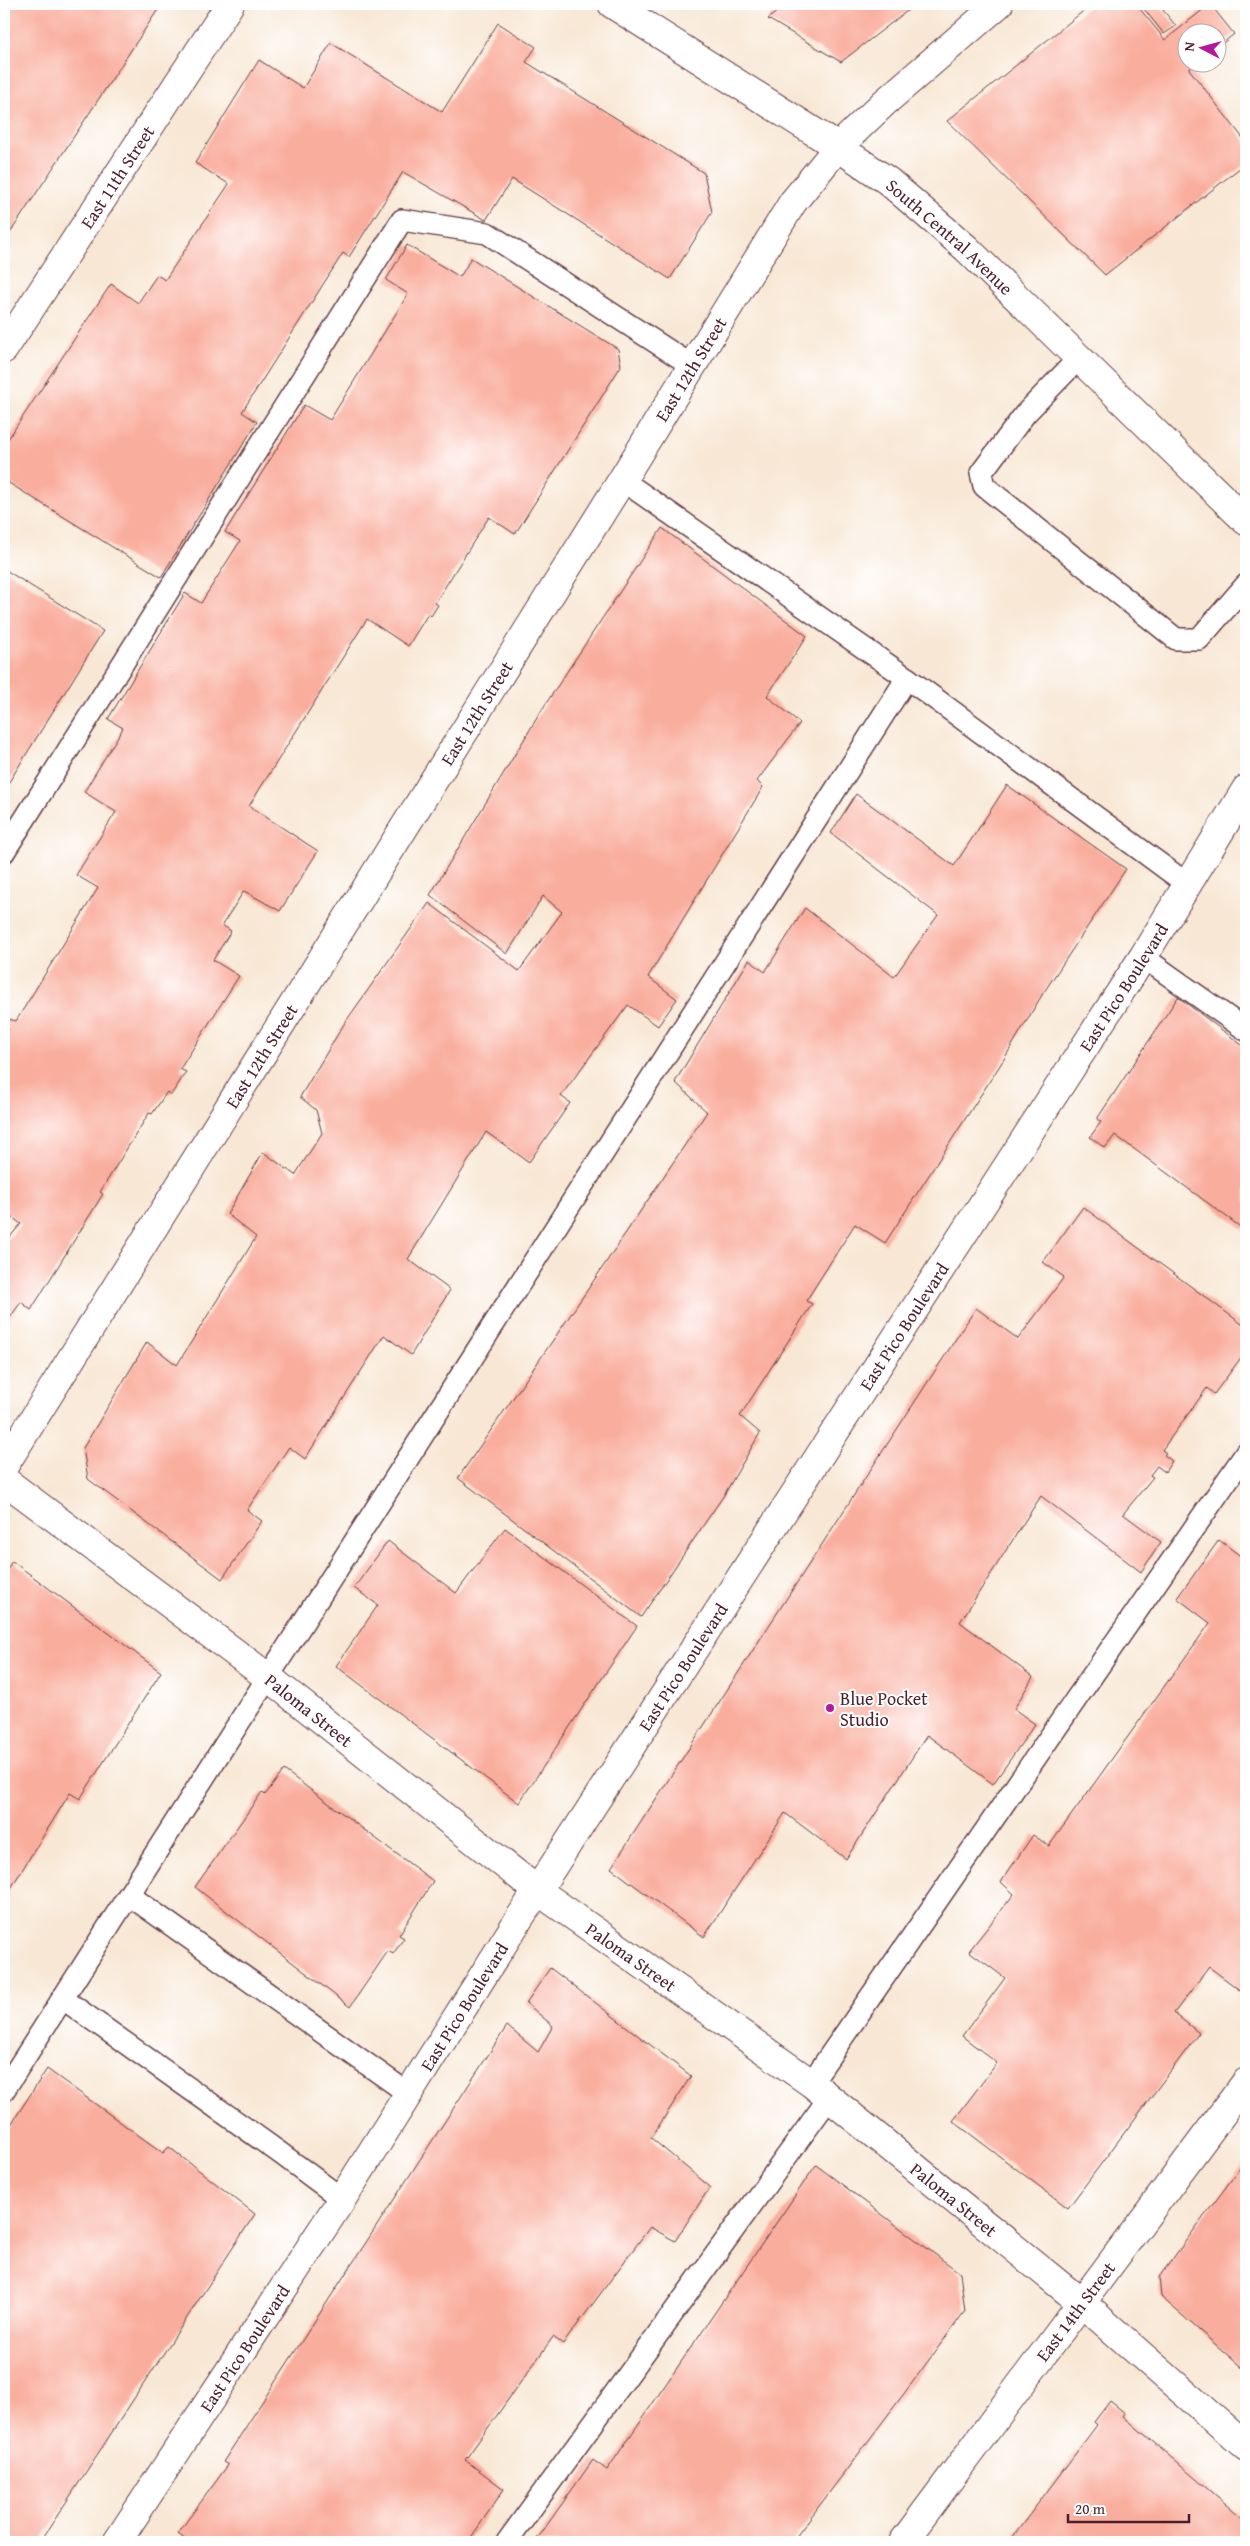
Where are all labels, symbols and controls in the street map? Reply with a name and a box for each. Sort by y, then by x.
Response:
north arrow [1178,22,1228,72]
text: N [1179,40,1200,52]
street label: East 11th Street [73,119,161,234]
street label: South Central Avenue [880,172,1020,301]
street label: East 12th Street [648,311,733,427]
street label: East 12th Street [433,655,519,770]
street label: East Pico Boulevard [1072,917,1174,1057]
street label: East 12th Street [218,998,304,1113]
street label: East Pico Boulevard [852,1257,955,1396]
street label: East Pico Boulevard [631,1597,734,1736]
street label: Paloma Street [260,1667,359,1753]
place label: Blue Pocket Studio [840,1685,928,1733]
marker: Blue Pocket Studio [824,1702,836,1714]
street label: Paloma Street [581,1915,683,1998]
street label: East Pico Boulevard [413,1936,515,2076]
street label: Paloma Street [905,2156,1004,2243]
street label: East 14th Street [1029,2255,1122,2367]
street label: East Pico Boulevard [192,2279,296,2417]
scale bar [1068,2491,1189,2523]
text: 20 m [1075,2498,1106,2519]

